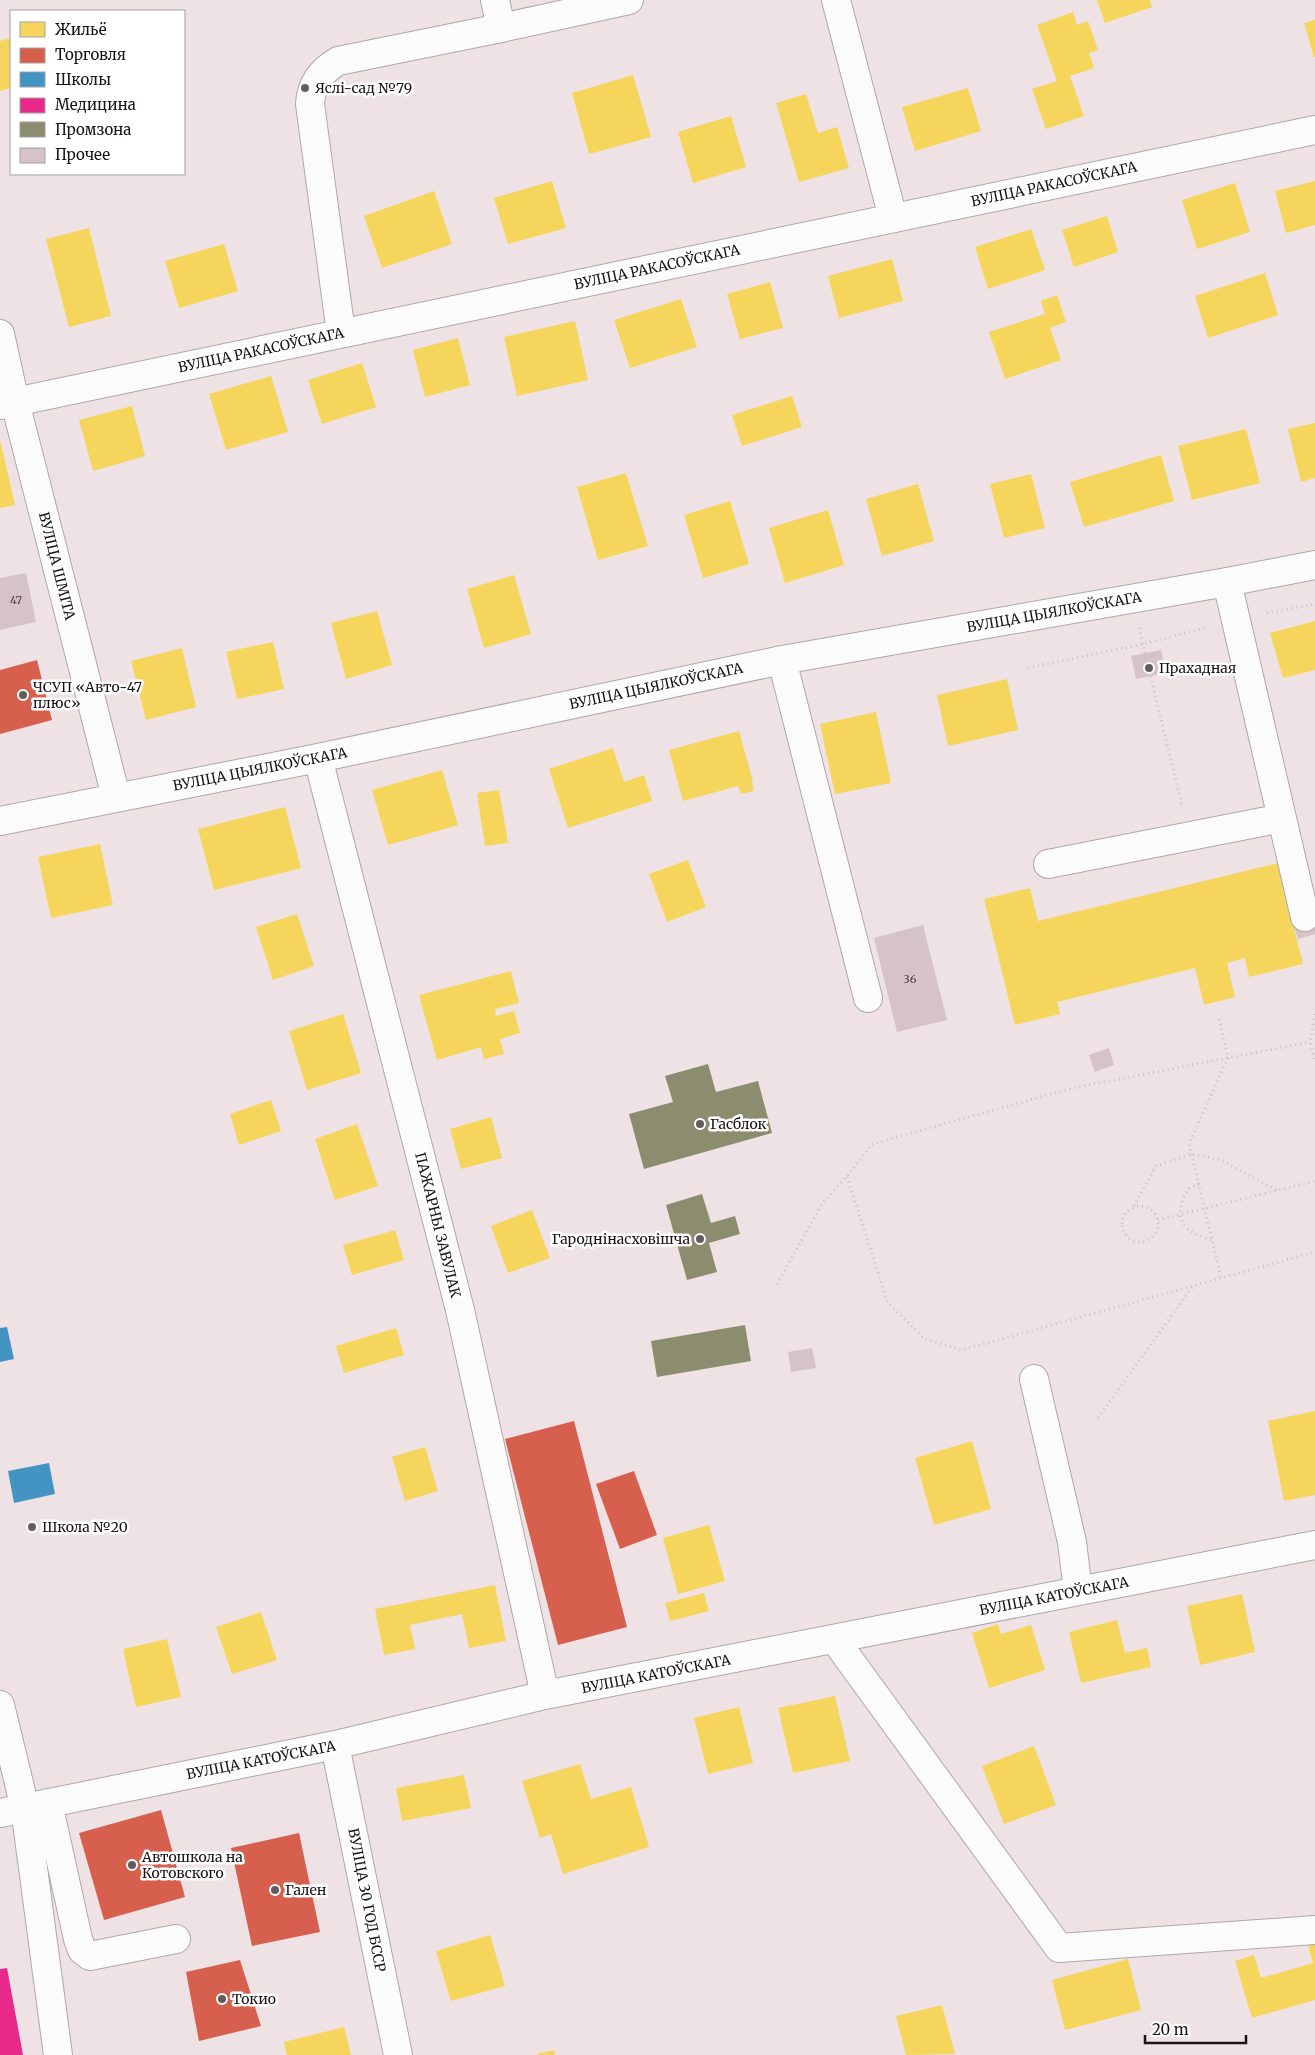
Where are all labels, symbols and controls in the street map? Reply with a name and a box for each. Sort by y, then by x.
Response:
legend [10,10,185,175]
text: Жильё [55,20,107,39]
text: Торговля [55,45,126,64]
text: Школы [55,70,111,89]
place label: Яслі-сад №79 [315,79,412,97]
marker: Яслі-сад №79 [299,82,311,94]
text: Медицина [55,95,136,114]
text: Промзона [55,120,131,139]
text: Прочее [55,145,110,164]
street label: ВУЛІЦА РАКАСОЎСКАГА [969,158,1139,210]
street label: ВУЛІЦА РАКАСОЎСКАГА [572,241,742,293]
street label: ВУЛІЦА РАКАСОЎСКАГА [176,324,346,376]
street label: ВУЛІЦА ШМІТА [35,510,79,622]
street label: ВУЛІЦА ЦЫЯЛКОЎСКАГА [965,588,1143,636]
house number: 47 [10,593,22,607]
street label: ВУЛІЦА ЦЫЯЛКОЎСКАГА [567,659,745,713]
place label: Прахадная [1159,659,1236,677]
marker: Прахадная [1143,662,1155,674]
place label: ЧСУП «Авто-47 плюс» [33,678,142,712]
marker: ЧСУП «Авто-47 плюс» [17,689,29,701]
street label: ВУЛІЦА ЦЫЯЛКОЎСКАГА [171,743,349,795]
house number: 36 [904,972,917,986]
place label: Гасблок [710,1115,766,1133]
marker: Гасблок [694,1118,706,1130]
street label: ПАЖАРНЫ ЗАВУЛАК [411,1150,465,1300]
place label: Гароднінасховішча [552,1230,690,1248]
marker: Гароднінасховішча [694,1233,706,1245]
place label: Школа №20 [42,1518,128,1536]
marker: Школа №20 [26,1521,38,1533]
street label: ВУЛІЦА КАТОЎСКАГА [978,1573,1130,1619]
street label: ВУЛІЦА КАТОЎСКАГА [580,1651,732,1697]
street label: ВУЛІЦА КАТОЎСКАГА [185,1737,337,1783]
street label: ВУЛІЦА 30 ГОД БССР [344,1827,390,1973]
place label: Автошкола на Котовского [141,1848,243,1882]
marker: Автошкола на Котовского [126,1859,138,1871]
place label: Гален [285,1881,327,1899]
marker: Гален [269,1884,281,1896]
place label: Токио [232,1990,276,2008]
marker: Токио [216,1993,228,2005]
scale bar [1145,2012,1246,2044]
text: 20 m [1152,2020,1189,2039]

